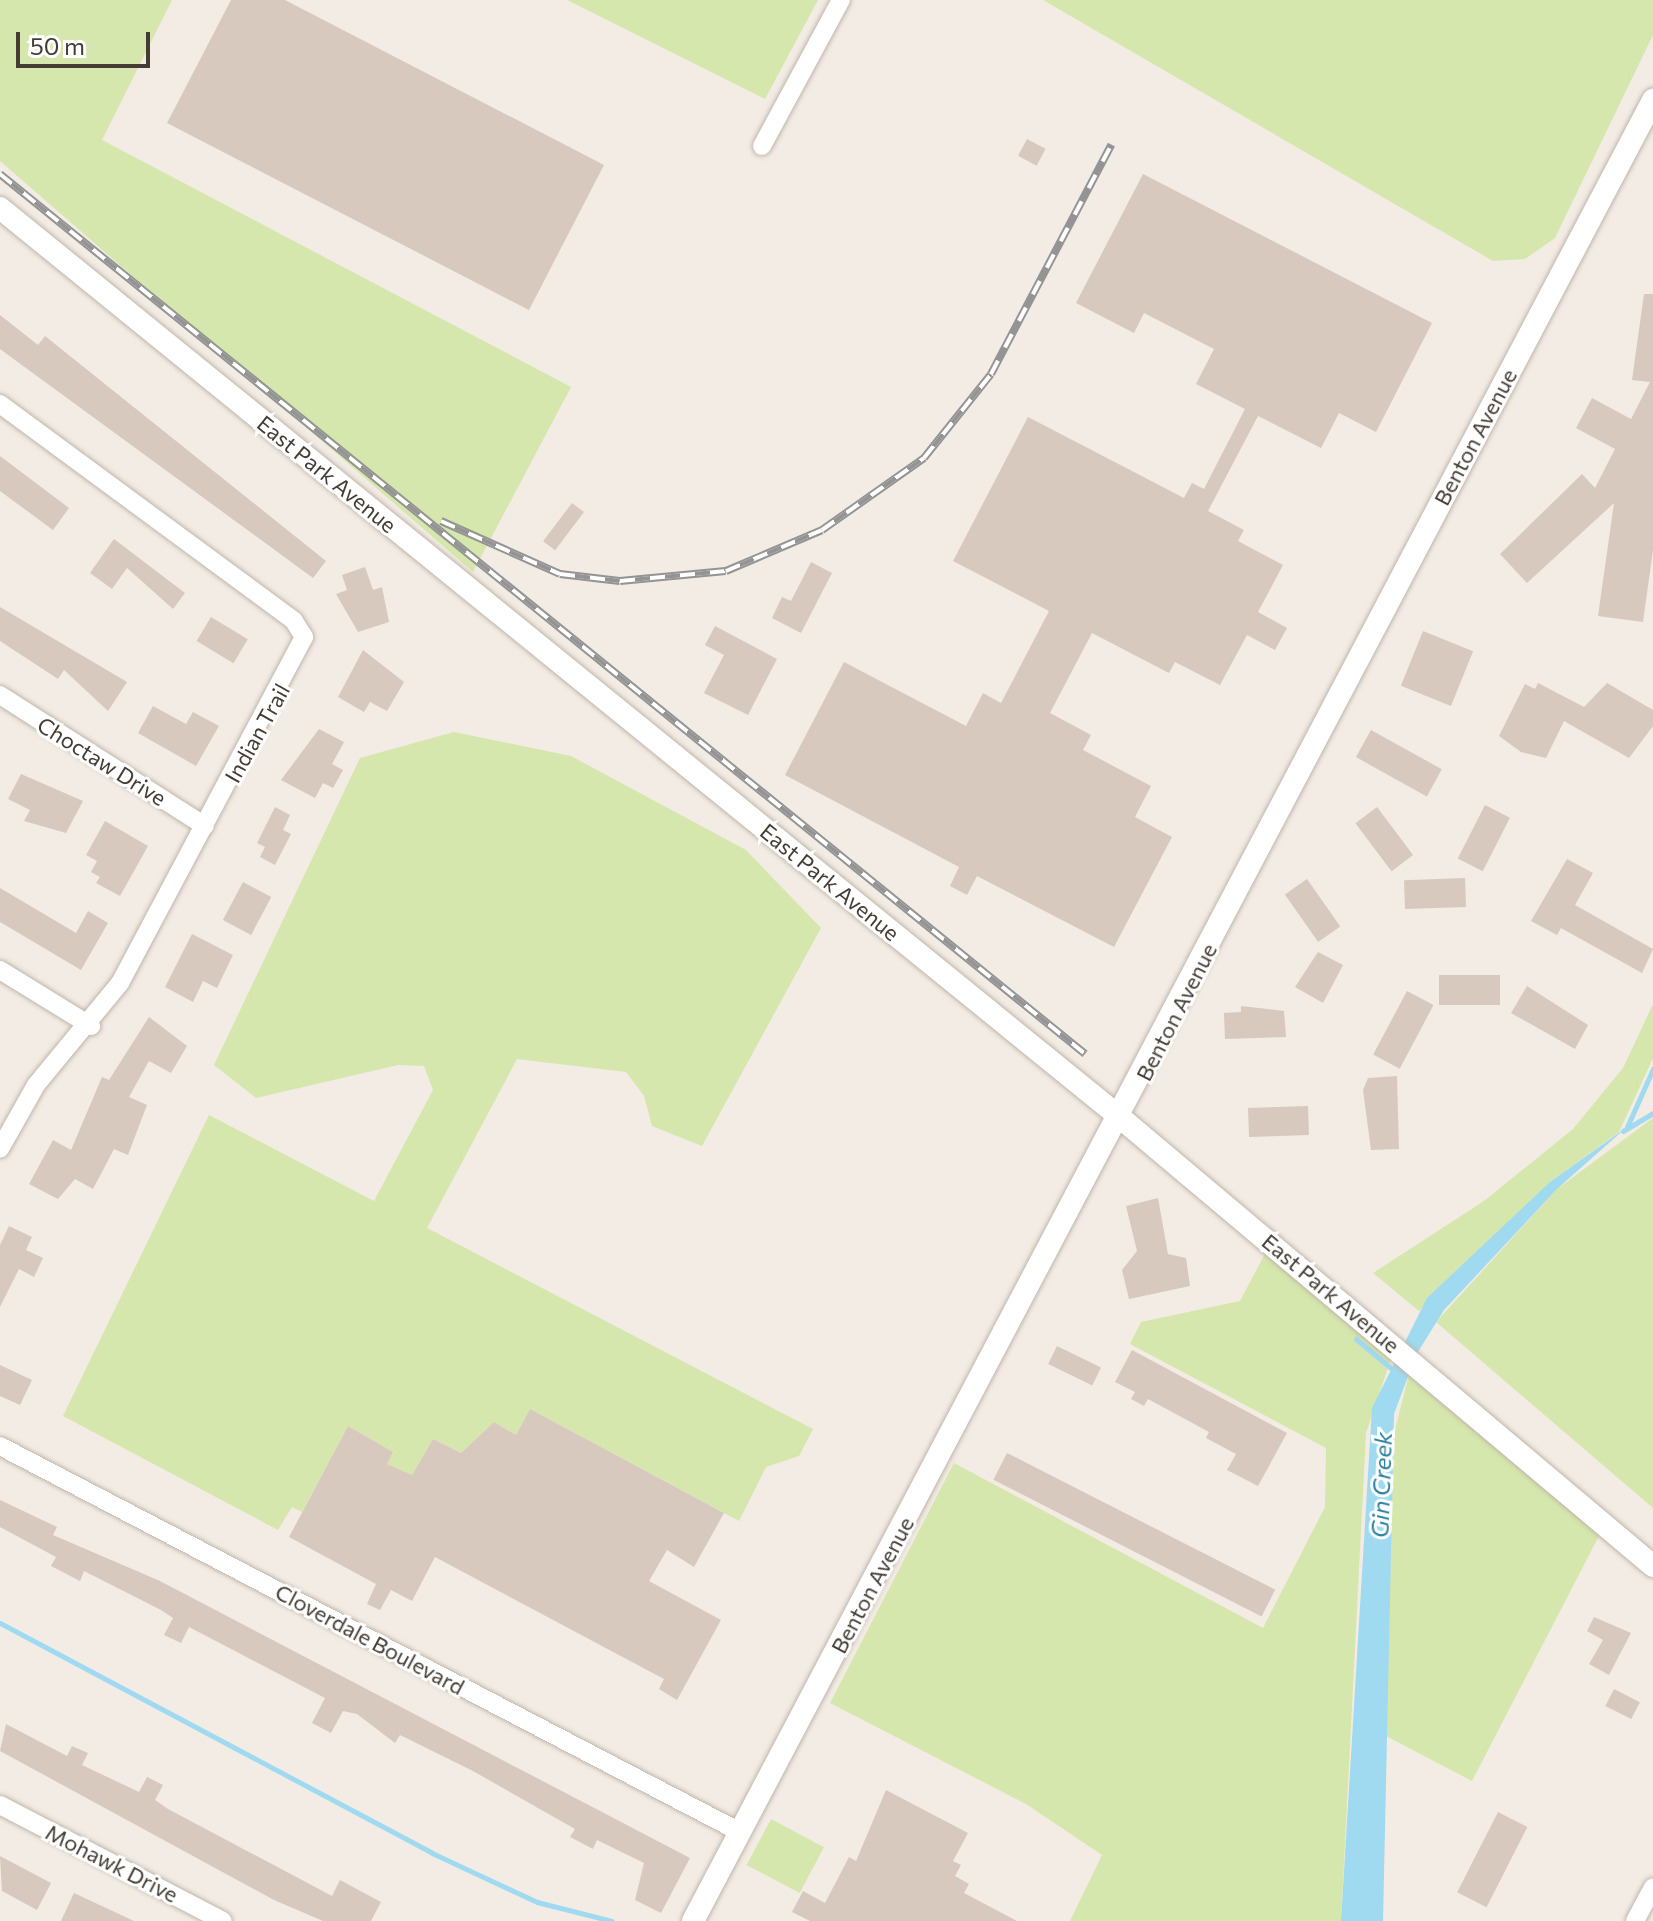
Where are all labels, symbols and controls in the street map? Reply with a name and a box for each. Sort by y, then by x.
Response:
scale bar [20,16,154,66]
text: 50 m [30,31,85,60]
street label: Benton Avenue [1428,364,1522,510]
street label: East Park Avenue [252,410,402,538]
street label: Indian Trail [219,679,295,787]
street label: Choctaw Drive [33,711,171,811]
street label: East Park Avenue [755,818,905,946]
street label: Benton Avenue [1130,939,1222,1085]
street label: East Park Avenue [1257,1228,1405,1358]
water label: Gin Creek [1365,1431,1397,1539]
street label: Benton Avenue [825,1512,919,1658]
street label: Cloverdale Boulevard [271,1578,469,1700]
street label: Mohawk Drive [41,1818,183,1908]

